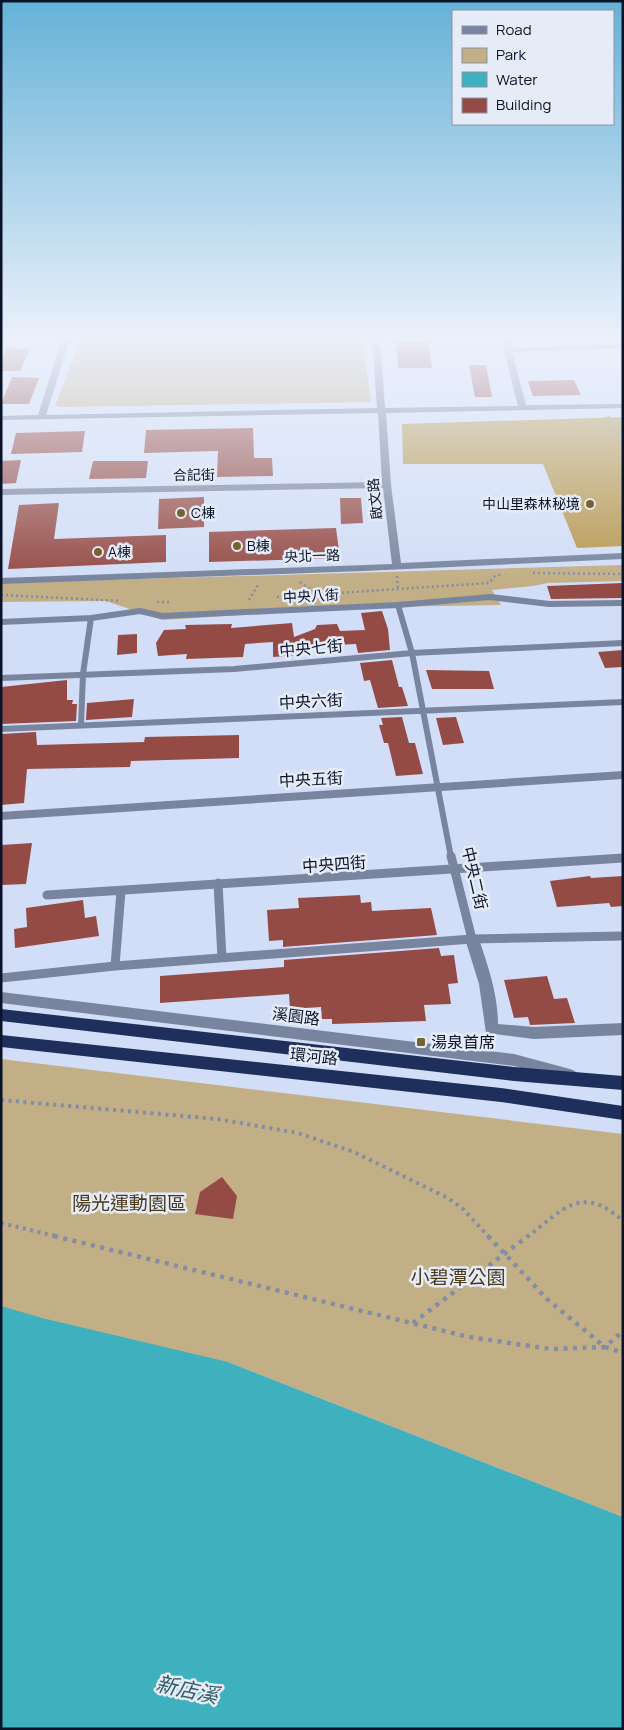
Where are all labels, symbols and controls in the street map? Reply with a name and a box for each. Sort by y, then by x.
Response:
legend [452,10,614,125]
text: Road [496,19,532,40]
text: Park [496,44,526,65]
text: Water [496,69,538,90]
text: Building [496,94,551,115]
street label: 合記街 [173,465,215,484]
street label: 啟文路 [363,477,386,521]
place label: 中山里森林秘境 [482,494,580,513]
marker: 中山里森林秘境 [584,498,596,510]
place label: C棟 [191,503,215,522]
marker: C棟 [175,507,187,519]
place label: B棟 [247,536,270,555]
marker: B棟 [231,540,243,552]
place label: A棟 [108,542,131,561]
street label: 央北一路 [284,545,340,566]
marker: A棟 [92,546,104,558]
street label: 中央八街 [283,585,339,606]
street label: 中央七街 [278,634,344,662]
street label: 中央六街 [278,688,344,714]
street label: 中央五街 [278,766,344,792]
street label: 中央二街 [457,844,493,912]
street label: 中央四街 [301,851,367,877]
street label: 溪園路 [271,1002,321,1030]
place label: 湯泉首席 [431,1031,495,1053]
marker: 湯泉首席 [415,1036,427,1048]
street label: 環河路 [289,1043,339,1069]
park label: 陽光運動園區 [72,1190,186,1216]
park label: 小碧潭公園 [410,1264,506,1290]
water label: 新店溪 [153,1669,224,1710]

